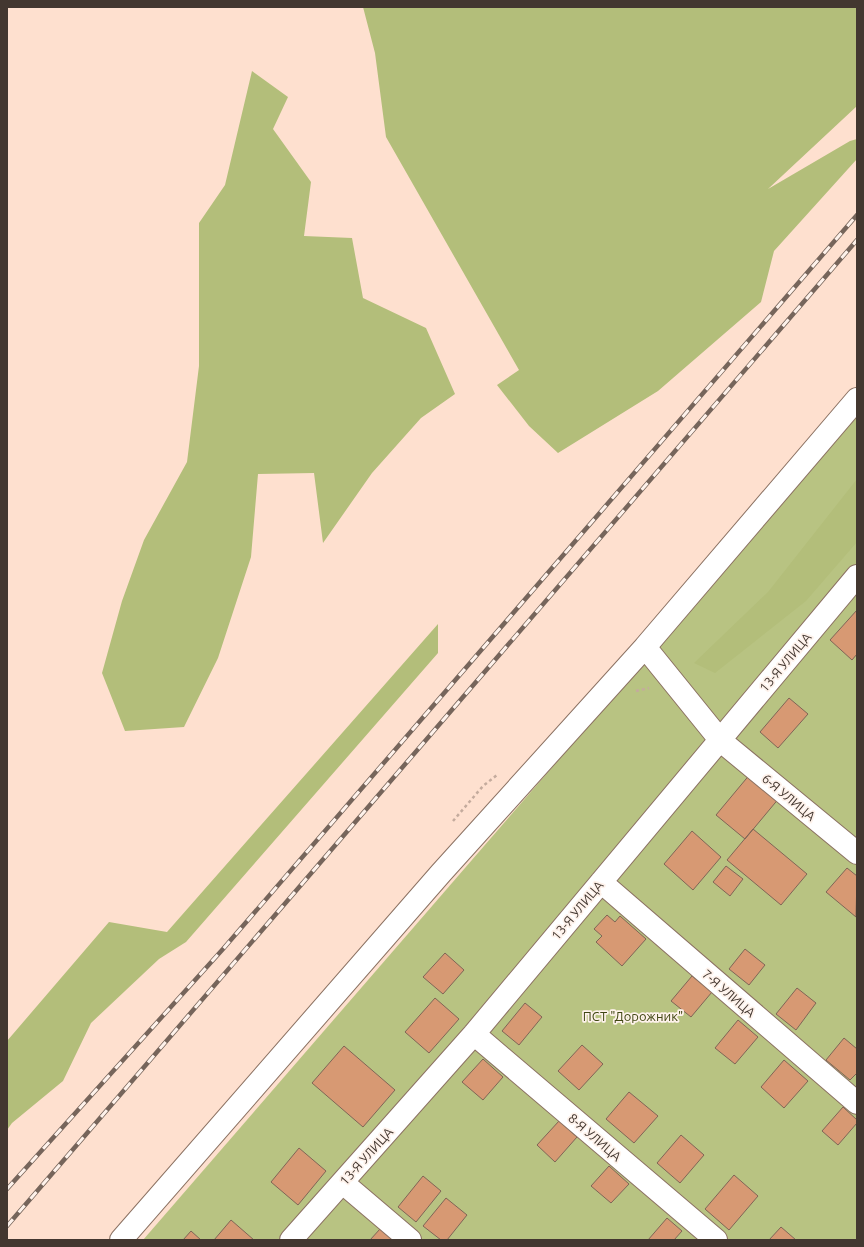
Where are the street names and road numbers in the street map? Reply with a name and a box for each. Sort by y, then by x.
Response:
street label: 13-Я УЛИЦА [756,629,814,694]
street label: 6-Я УЛИЦА [760,771,819,824]
street label: 13-Я УЛИЦА [548,877,606,942]
street label: 7-Я УЛИЦА [700,966,759,1020]
street label: 8-Я УЛИЦА [566,1110,625,1164]
street label: 13-Я УЛИЦА [337,1124,396,1188]

